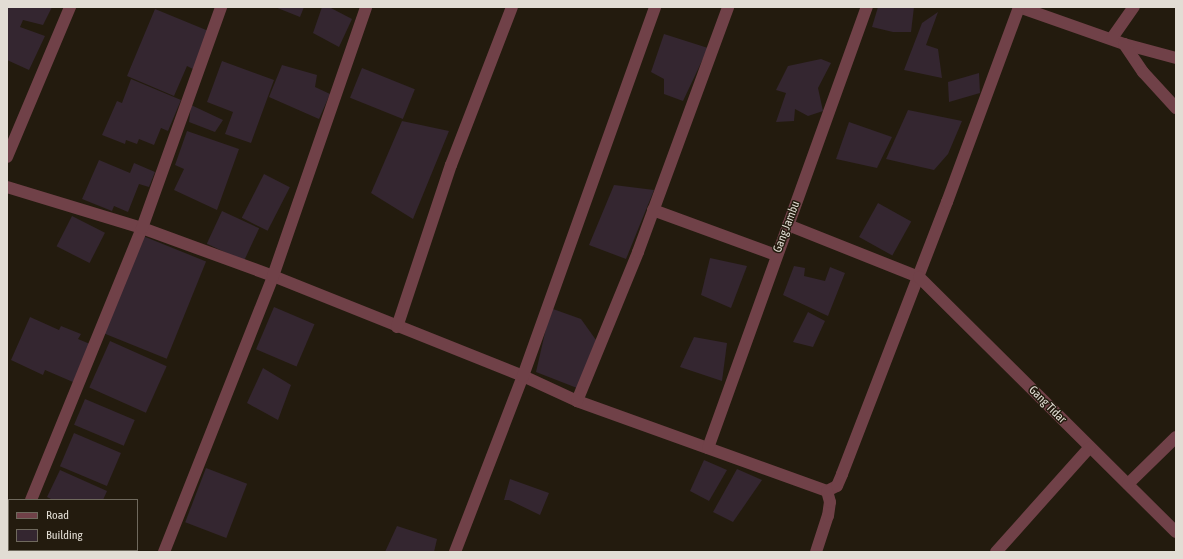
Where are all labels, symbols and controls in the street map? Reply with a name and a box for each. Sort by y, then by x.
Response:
street label: Gang Jambu [771,199,803,255]
street label: Gang Tidar [1025,383,1069,427]
legend [8,499,138,551]
text: Road [46,508,69,522]
text: Building [46,528,83,542]

